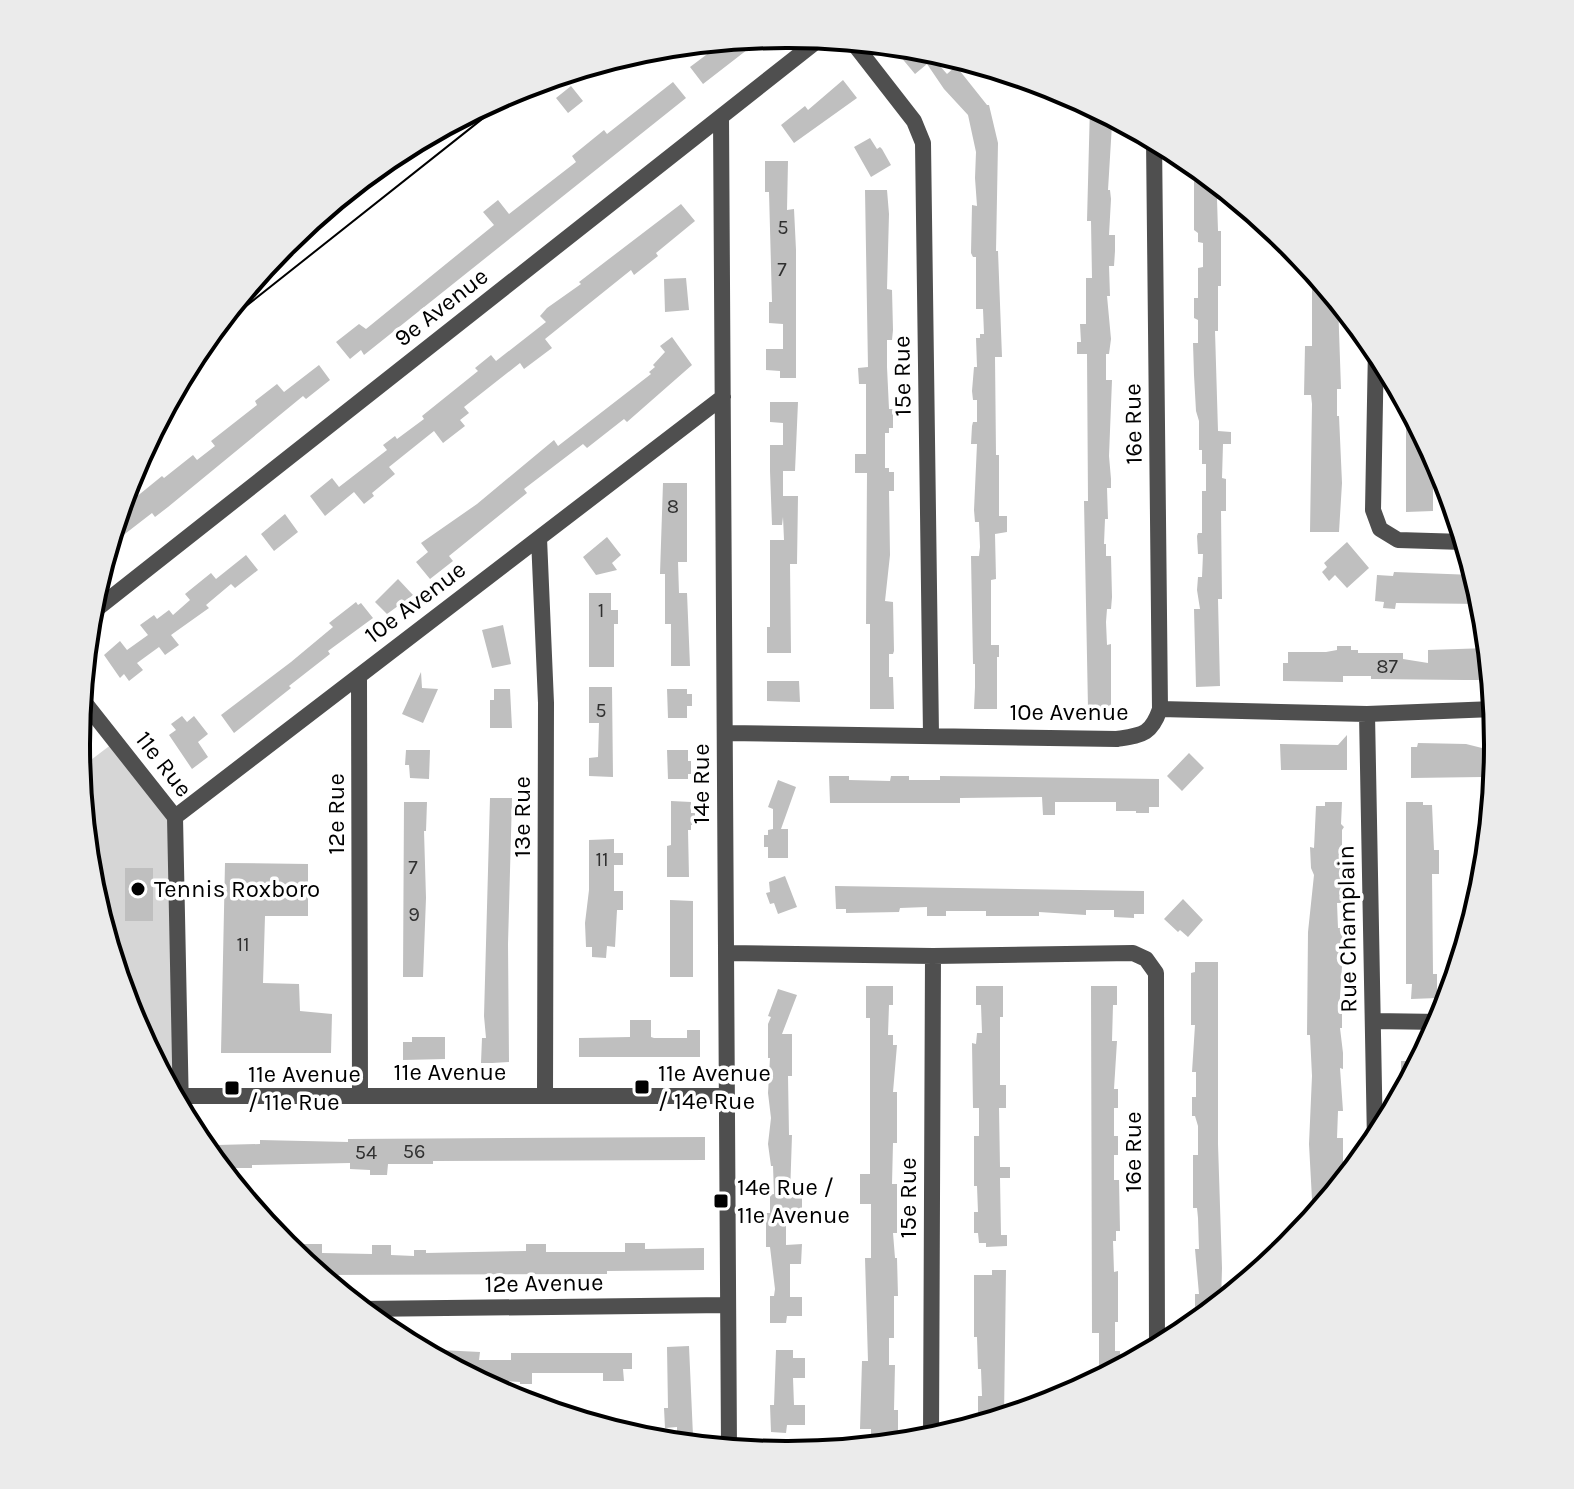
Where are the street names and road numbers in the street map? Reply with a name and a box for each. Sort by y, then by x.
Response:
street label: 9e Avenue [389,262,493,352]
street label: 15e Rue [887,335,917,417]
street label: 16e Rue [1118,383,1148,465]
street label: 10e Avenue [359,555,471,649]
street label: 10e Avenue [1009,698,1129,726]
street label: 11e Rue [130,726,198,802]
street label: 14e Rue [687,744,715,824]
street label: 12e Rue [322,773,350,855]
street label: 13e Rue [508,776,536,858]
street label: Rue Champlain [1332,845,1362,1013]
street label: 11e Avenue [394,1058,506,1086]
street label: 16e Rue [1119,1111,1147,1193]
street label: 15e Rue [894,1157,922,1239]
street label: 12e Avenue [484,1268,604,1298]

